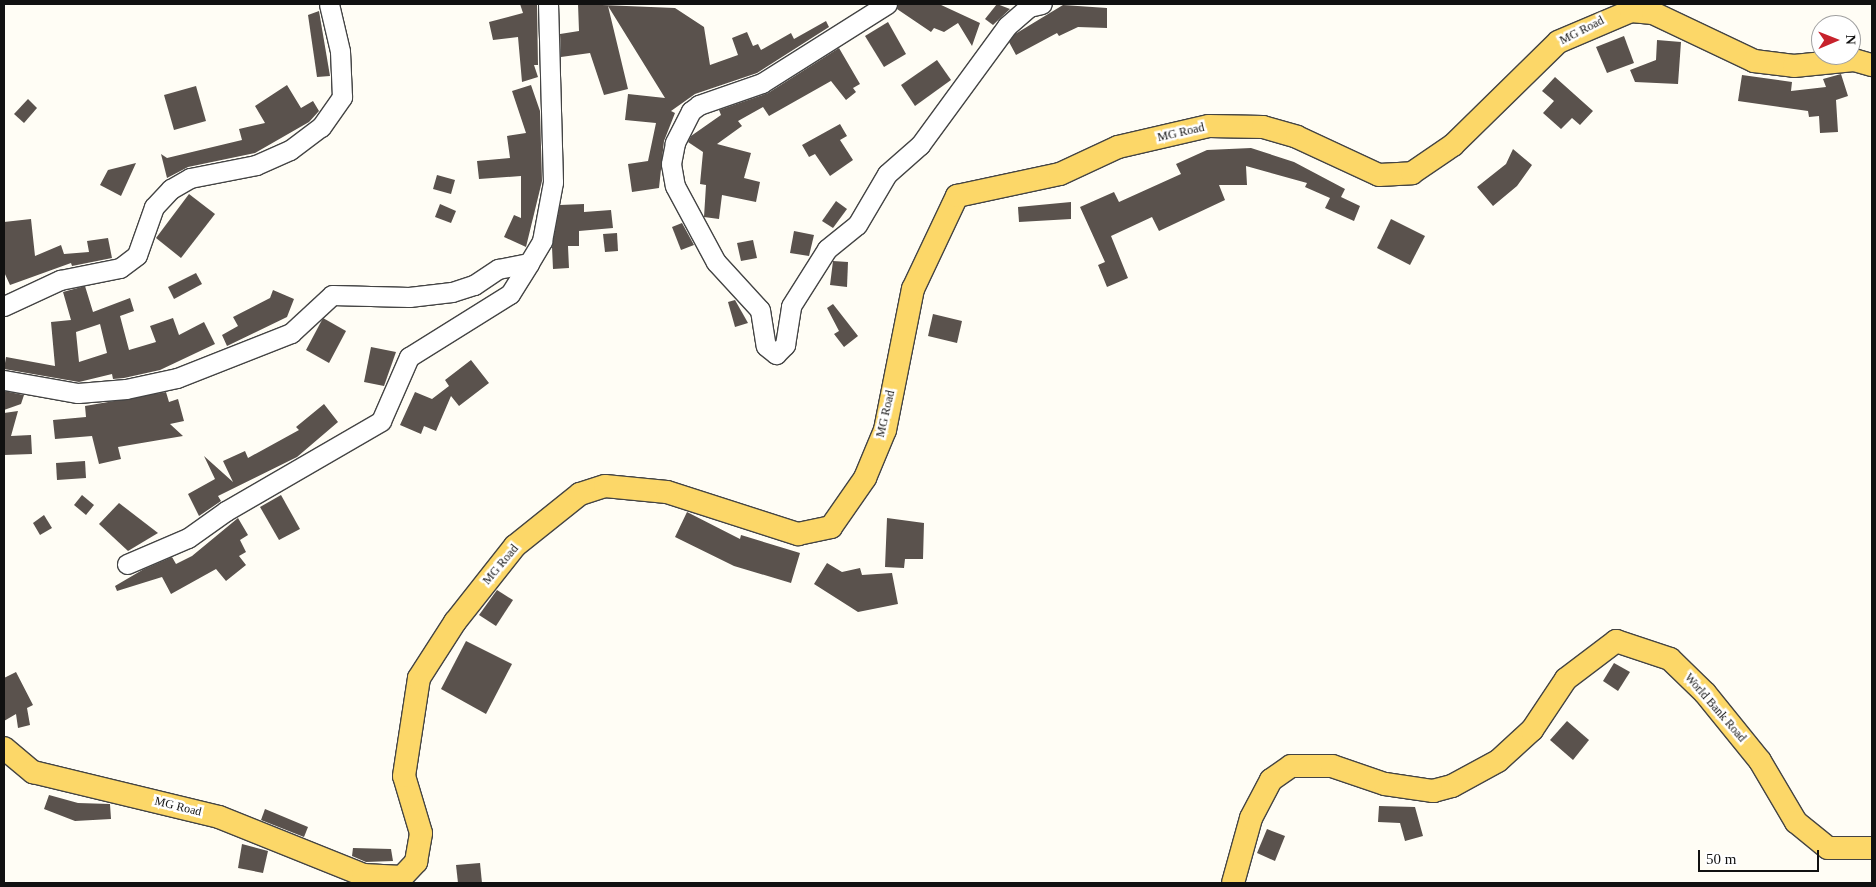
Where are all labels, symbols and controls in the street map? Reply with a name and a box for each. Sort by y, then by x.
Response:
street label: MG Road [1557,14,1607,48]
north arrow [1811,15,1861,65]
text: N [1843,35,1858,45]
street label: MG Road [1156,121,1206,145]
street label: MG Road [874,389,898,439]
street label: MG Road [480,542,522,588]
street label: World Bank Road [1681,671,1749,745]
street label: MG Road [153,794,203,820]
scale bar [1701,840,1822,872]
text: 50 m [1706,851,1736,867]

